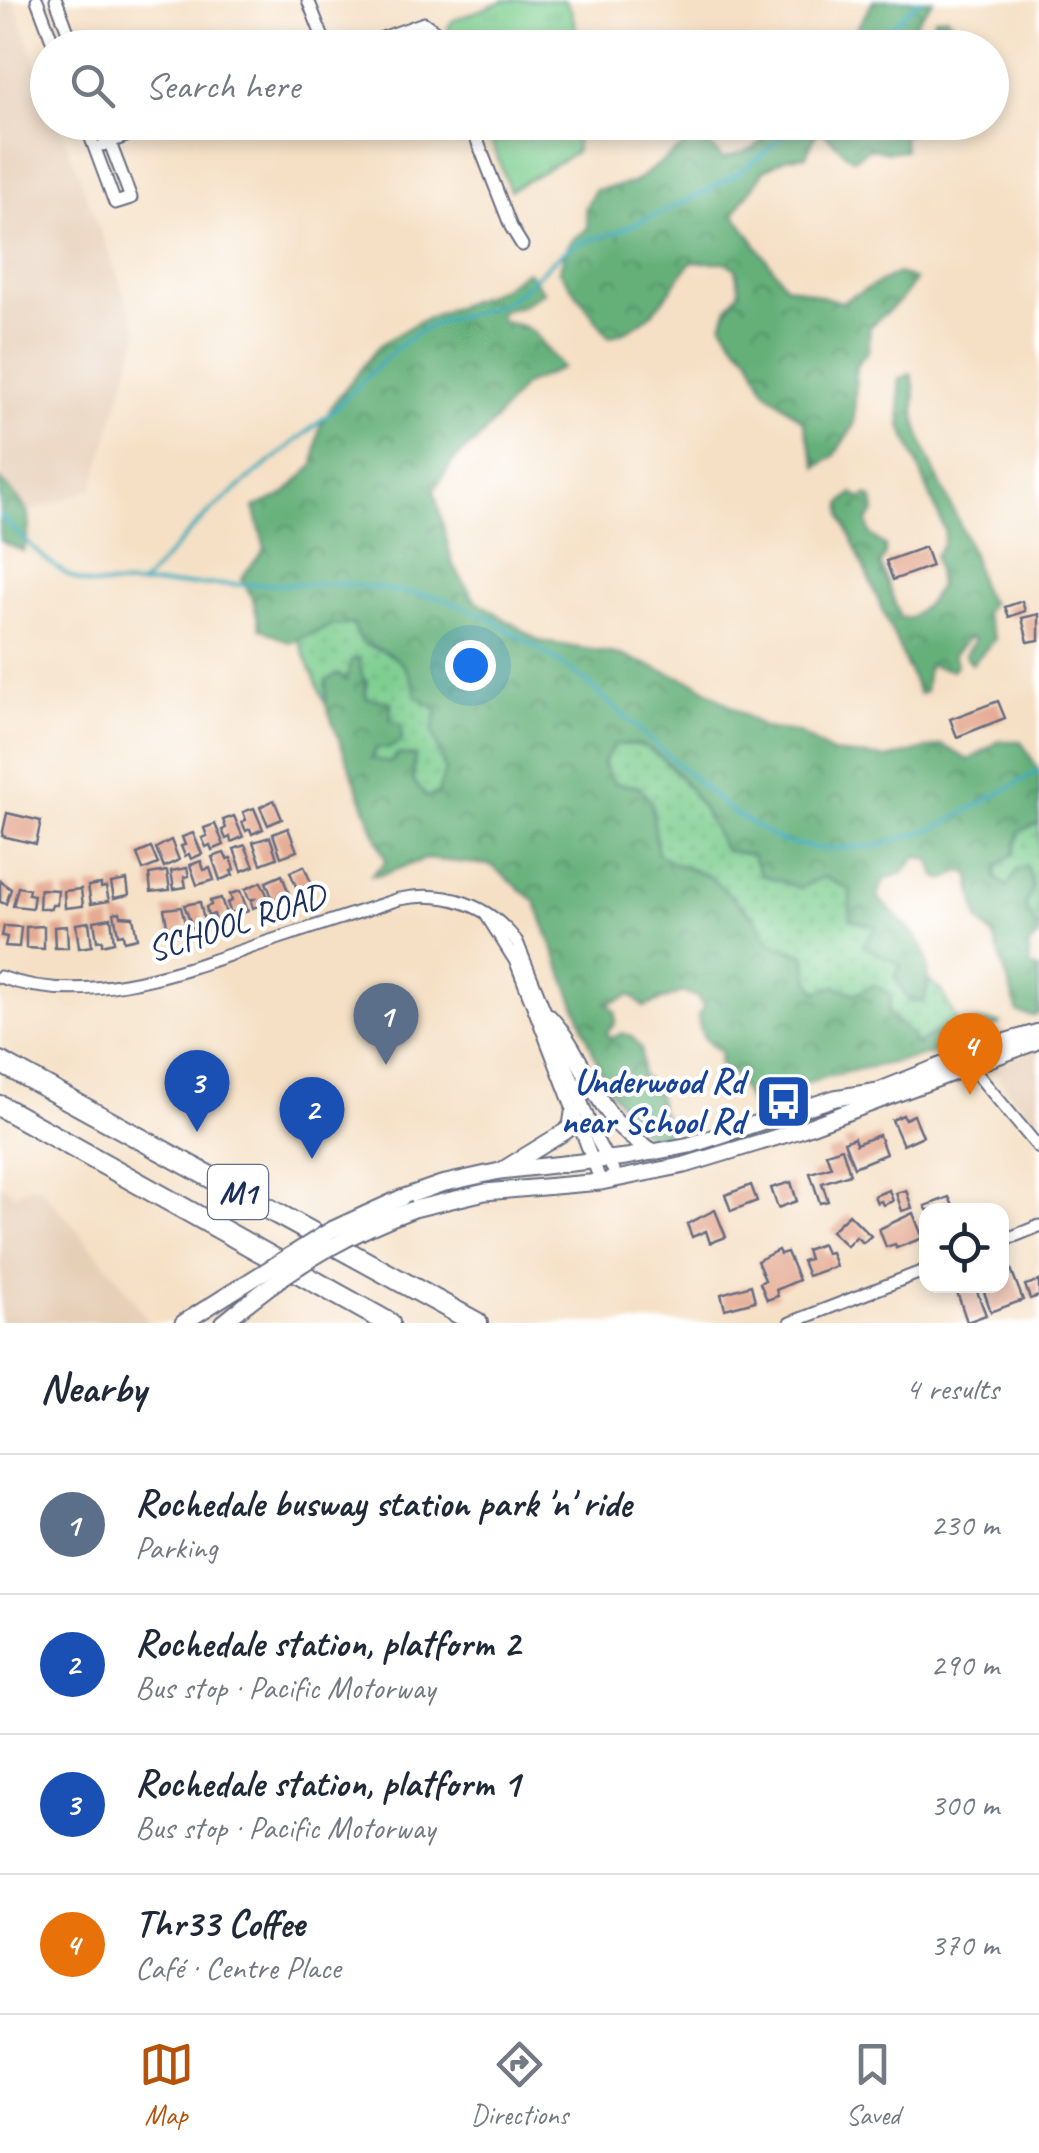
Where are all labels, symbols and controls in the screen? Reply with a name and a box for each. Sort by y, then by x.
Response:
search box [30,30,1009,140]
icon: search [65,58,120,113]
text: Search here [145,62,300,109]
your location [445,640,496,691]
street label: SCHOOL ROAD [142,872,333,972]
pin: 1 [354,982,418,1065]
pin: 4 [938,1012,1002,1095]
pin: 3 [164,1050,230,1132]
place label: Underwood Rd near School Rd [561,1059,750,1144]
bus stop icon: Underwood Rd near School Rd [753,1071,813,1131]
pin: 2 [280,1076,344,1159]
road number: M1 [208,1165,268,1219]
map controls [919,1203,1009,1293]
button: locate [919,1203,1009,1293]
text: Nearby [40,1362,146,1415]
text: 4 results [905,1368,999,1409]
text: Rochedale busway station park 'n' ride [135,1480,631,1527]
text: 1 [65,1504,80,1545]
text: 230 m [930,1504,999,1545]
text: Parking [135,1527,218,1568]
text: Rochedale station, platform 2 [135,1620,520,1667]
text: 2 [65,1644,80,1685]
text: 290 m [930,1644,999,1685]
text: Bus stop · Pacific Motorway [135,1667,435,1708]
text: Rochedale station, platform 1 [135,1760,520,1807]
text: 3 [65,1784,80,1825]
text: 300 m [930,1784,999,1825]
text: Bus stop · Pacific Motorway [135,1807,435,1848]
text: Thr33 Coffee [135,1900,304,1947]
text: 4 [65,1924,80,1965]
text: 370 m [930,1924,999,1965]
text: Café · Centre Place [135,1947,341,1988]
tab: Map [139,2037,194,2132]
tab: Directions [471,2037,568,2132]
tab: Saved [845,2037,900,2132]

